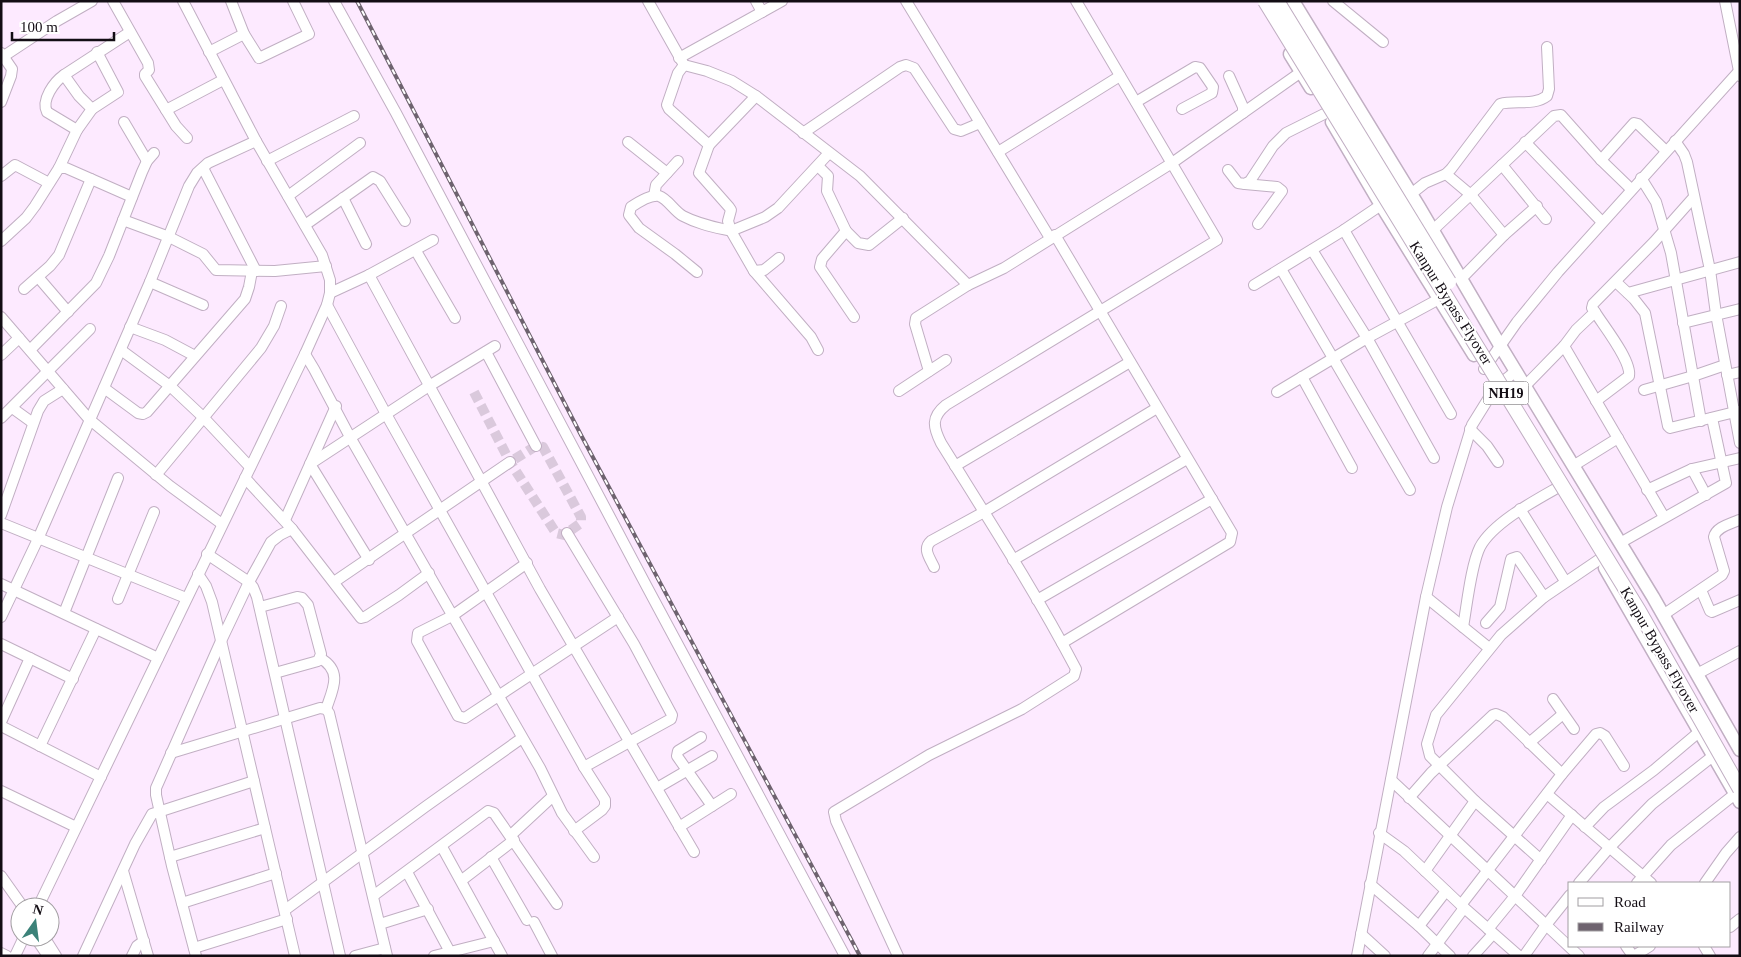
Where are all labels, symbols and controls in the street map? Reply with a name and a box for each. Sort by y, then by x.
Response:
scale bar [12,10,115,42]
text: 100 m [20,19,58,35]
street label: Kanpur Bypass Flyover [1406,238,1496,368]
road number: NH19 [1484,382,1528,404]
street label: Kanpur Bypass Flyover [1617,584,1703,716]
legend [1568,882,1731,947]
text: Road [1614,894,1646,910]
north arrow [10,897,60,947]
text: N [31,901,45,918]
text: Railway [1614,919,1664,935]

